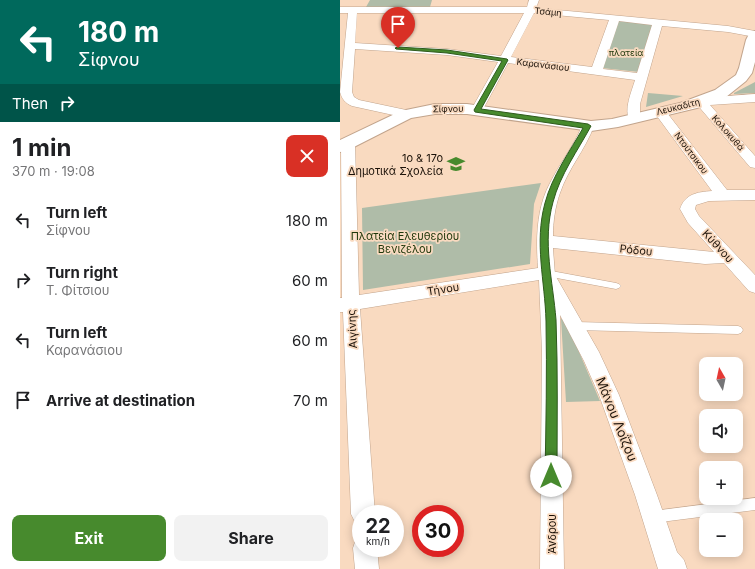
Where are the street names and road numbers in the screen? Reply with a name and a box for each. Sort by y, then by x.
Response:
street label: Τσάμη [534,5,562,18]
street label: Καρανάσιου [516,56,570,73]
street label: Λευκαδίτη [655,96,701,117]
street label: Σίφνου [432,103,463,114]
street label: Κολοκυθά [710,113,747,153]
street label: Ντούτσικου [672,130,711,176]
street label: Κύθνου [699,227,737,265]
street label: Ρόδου [619,241,653,259]
street label: Τήνου [426,280,460,298]
street label: Αιγίνης [344,309,360,349]
street label: Μάνου Λοΐζου [593,375,641,463]
street label: Άνδρου [545,514,559,554]

